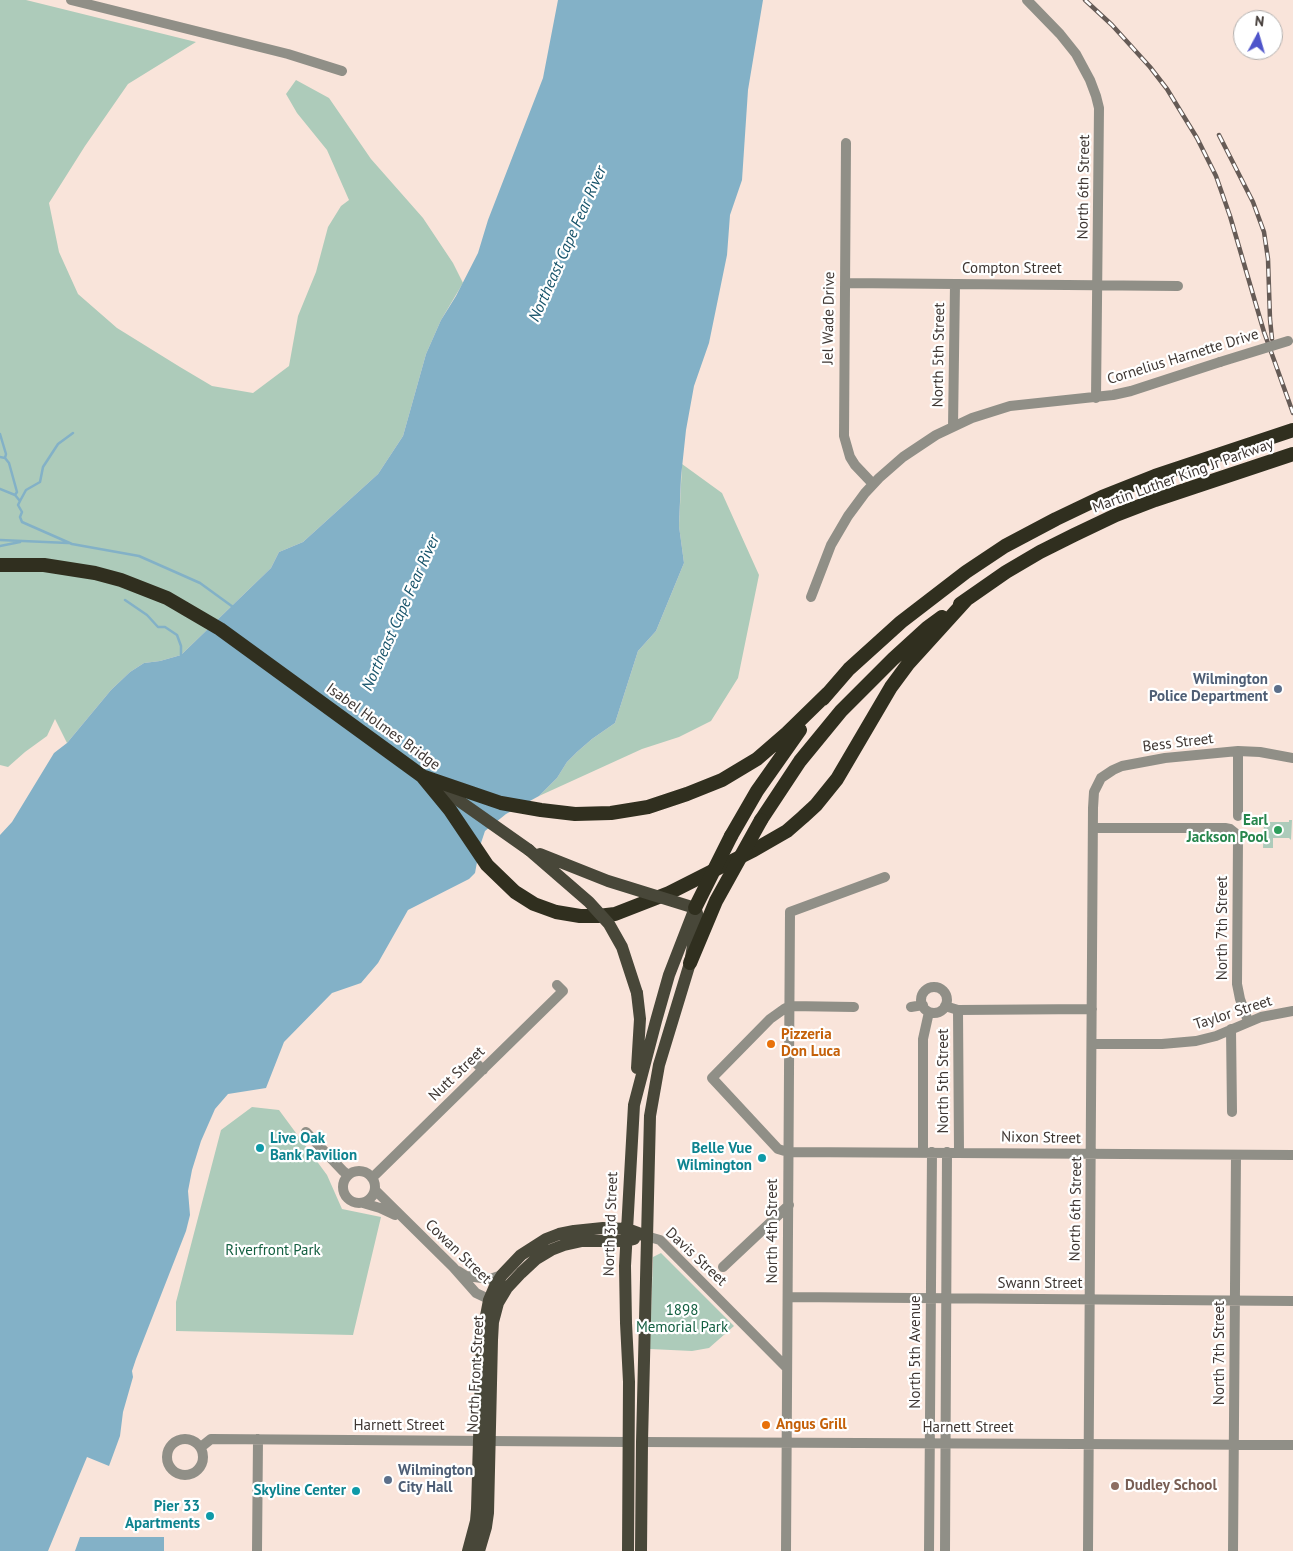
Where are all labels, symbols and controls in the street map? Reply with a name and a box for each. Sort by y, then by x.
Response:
north arrow [1233,10,1283,60]
text: N [1254,12,1265,31]
street label: North 6th Street [1074,134,1094,240]
water label: Northeast Cape Fear River [525,163,611,325]
street label: Compton Street [962,260,1062,278]
street label: Jel Wade Drive [819,271,839,365]
street label: North 5th Street [929,302,949,408]
street label: Cornelius Harnette Drive [1105,325,1261,389]
street label: Martin Luther King Jr Parkway [1090,435,1276,517]
water label: Northeast Cape Fear River [358,532,444,694]
place label: Wilmington Police Department [1149,671,1268,706]
street label: Isabel Holmes Bridge [323,680,443,774]
marker: Wilmington Police Department [1272,683,1284,695]
street label: Bess Street [1142,730,1214,756]
place label: Earl Jackson Pool [1187,812,1268,847]
marker: Earl Jackson Pool [1272,824,1284,836]
street label: North 7th Street [1214,876,1232,980]
street label: Taylor Street [1192,992,1274,1034]
place label: Pizzeria Don Luca [781,1026,840,1061]
street label: North 5th Street [935,1029,953,1133]
marker: Pizzeria Don Luca [765,1038,777,1050]
street label: Nutt Street [425,1043,489,1105]
street label: Nixon Street [1001,1128,1081,1148]
place label: Live Oak Bank Pavilion [270,1130,357,1165]
place label: Belle Vue Wilmington [677,1140,752,1175]
marker: Live Oak Bank Pavilion [254,1142,266,1154]
marker: Belle Vue Wilmington [756,1152,768,1164]
street label: North 6th Street [1066,1156,1086,1262]
street label: North 3rd Street [600,1171,622,1277]
street label: North 4th Street [764,1179,782,1283]
street label: Cowan Street [421,1216,495,1288]
street label: Davis Street [662,1224,730,1290]
park label: Riverfront Park [225,1242,321,1260]
street label: Swann Street [997,1275,1083,1293]
street label: North 5th Avenue [907,1295,925,1409]
street label: North 7th Street [1211,1301,1229,1405]
park label: 1898 Memorial Park [636,1302,728,1337]
street label: North Front Street [464,1315,488,1433]
place label: Angus Grill [776,1416,847,1434]
street label: Harnett Street [354,1417,444,1435]
marker: Angus Grill [760,1419,772,1431]
street label: Harnett Street [923,1419,1013,1437]
place label: Wilmington City Hall [398,1462,473,1497]
marker: Wilmington City Hall [382,1474,394,1486]
place label: Dudley School [1125,1477,1217,1495]
marker: Dudley School [1109,1480,1121,1492]
place label: Skyline Center [254,1482,346,1500]
marker: Skyline Center [350,1485,362,1497]
place label: Pier 33 Apartments [125,1498,200,1533]
marker: Pier 33 Apartments [204,1510,216,1522]

